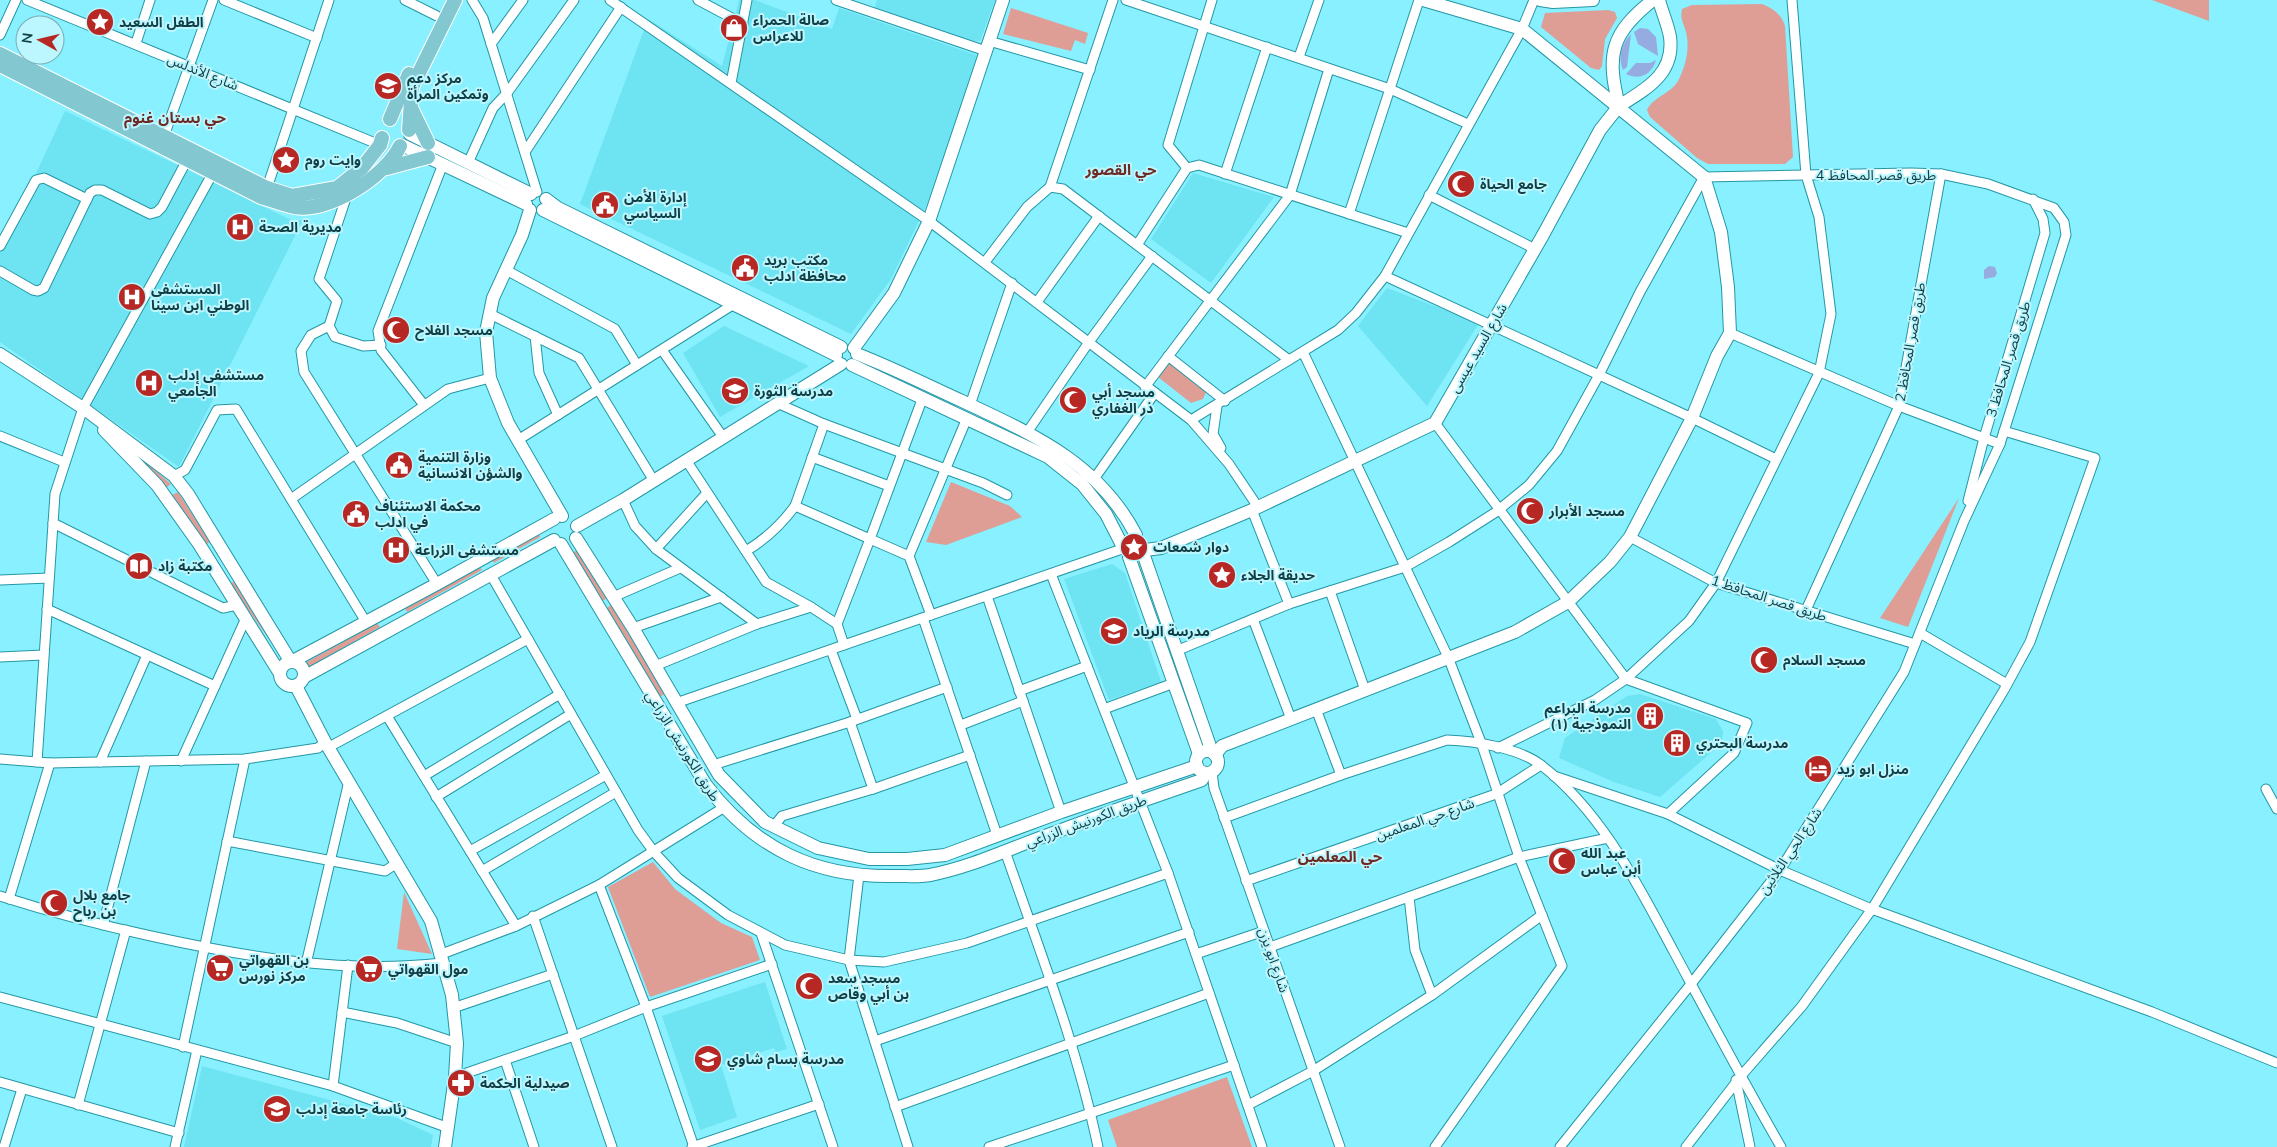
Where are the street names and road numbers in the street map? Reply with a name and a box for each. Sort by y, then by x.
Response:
street label: شارع الأندلس [164,50,241,96]
street label: طريق قصر المحافظ 4 [1816,166,1936,185]
street label: طريق قصر المحافظ 2 [1891,281,1930,403]
street label: طريق قصر المحافظ 3 [1982,299,2035,420]
street label: شارع السيد عيسى [1445,300,1513,397]
street label: طريق قصر المحافظ 1 [1709,571,1829,626]
street label: طريق الكورنيش الزراعي [640,687,724,806]
street label: طريق الكورنيش الزراعي [1023,791,1150,853]
street label: شارع حي المعلمين [1373,794,1477,846]
street label: شارع الحي الثلاثين [1754,804,1828,899]
street label: شارع ابو يزن [1253,925,1294,996]

